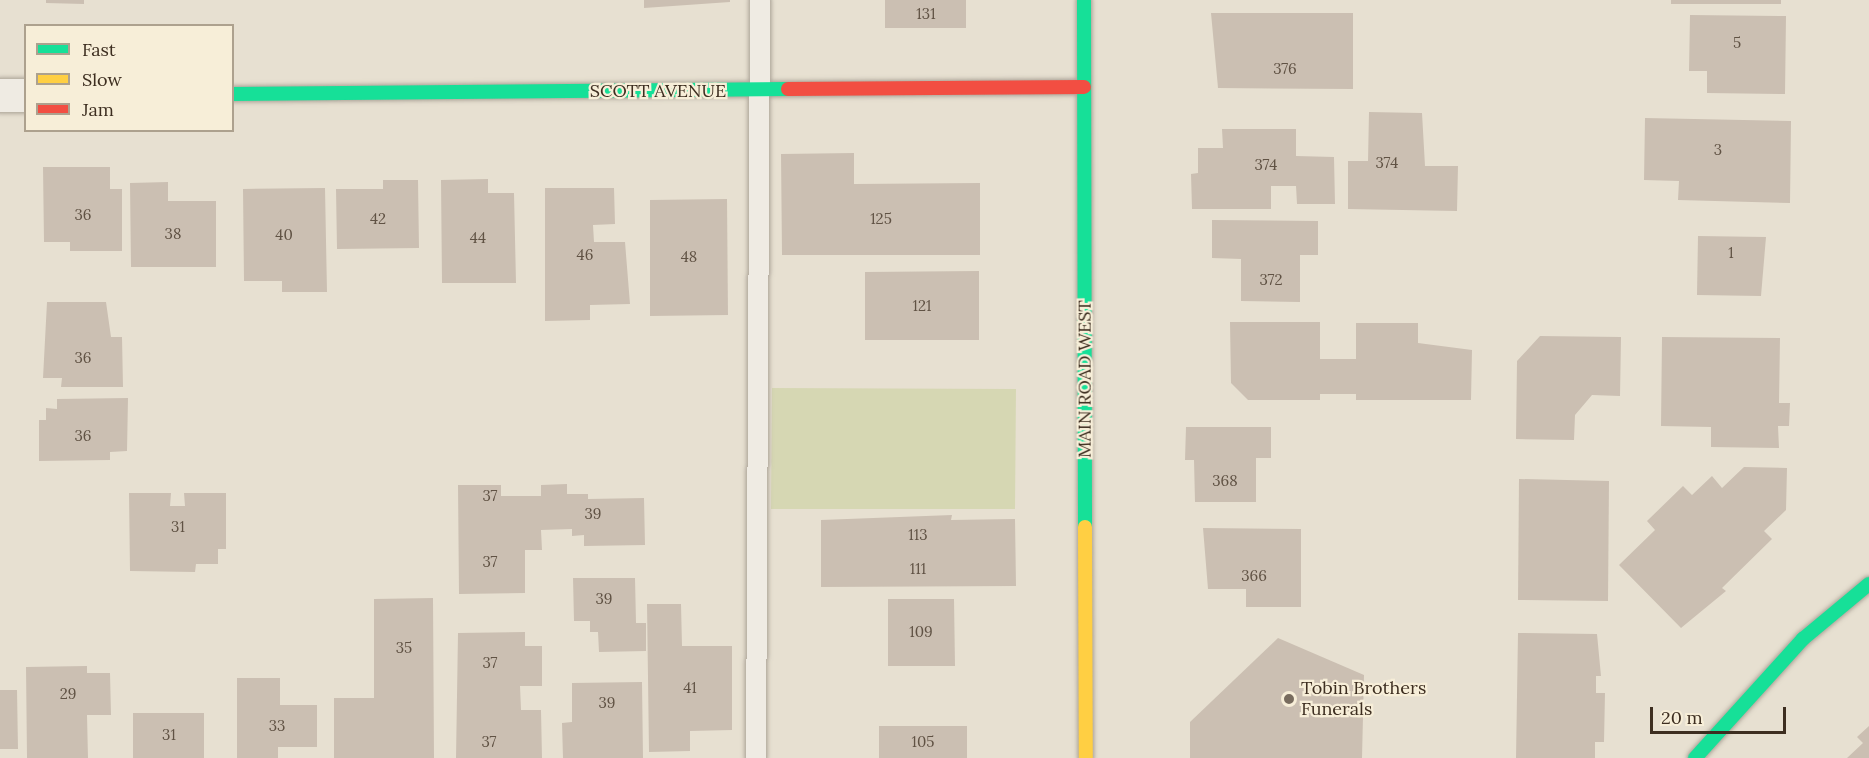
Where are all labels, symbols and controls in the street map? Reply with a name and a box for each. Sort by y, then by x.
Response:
house number: 131 [916,5,936,23]
legend [24,24,234,132]
house number: 5 [1733,34,1741,52]
text: Fast [82,38,116,61]
house number: 376 [1273,60,1297,78]
text: Slow [82,68,122,91]
street label: SCOTT AVENUE [590,80,726,102]
text: Jam [82,98,114,121]
house number: 3 [1714,141,1722,159]
house number: 374 [1376,154,1398,172]
house number: 374 [1255,156,1277,174]
house number: 36 [74,206,92,224]
house number: 42 [370,210,386,228]
house number: 125 [870,210,892,228]
house number: 38 [165,225,181,243]
house number: 40 [275,226,293,244]
house number: 44 [470,229,486,247]
house number: 1 [1728,244,1734,262]
house number: 46 [577,246,593,264]
house number: 48 [681,248,697,266]
house number: 372 [1260,271,1282,289]
house number: 121 [913,297,931,315]
street label: MAIN ROAD WEST [1074,300,1096,458]
house number: 36 [74,349,92,367]
house number: 36 [74,427,92,445]
house number: 368 [1212,472,1238,490]
house number: 37 [483,487,497,505]
house number: 39 [584,505,602,523]
house number: 31 [171,518,185,536]
house number: 113 [908,526,928,544]
house number: 37 [483,553,497,571]
house number: 111 [910,560,926,578]
house number: 366 [1241,567,1267,585]
house number: 39 [595,590,613,608]
house number: 109 [909,623,933,641]
house number: 35 [396,639,412,657]
house number: 37 [483,654,497,672]
place label: Tobin Brothers Funerals [1301,678,1426,720]
house number: 41 [683,679,697,697]
house number: 29 [60,685,76,703]
marker: Tobin Brothers Funerals [1282,692,1296,706]
house number: 39 [598,694,616,712]
scale bar [1653,695,1790,733]
text: 20 m [1661,706,1703,729]
house number: 33 [269,717,285,735]
house number: 31 [162,726,176,744]
house number: 37 [482,733,496,751]
house number: 105 [912,733,934,751]

